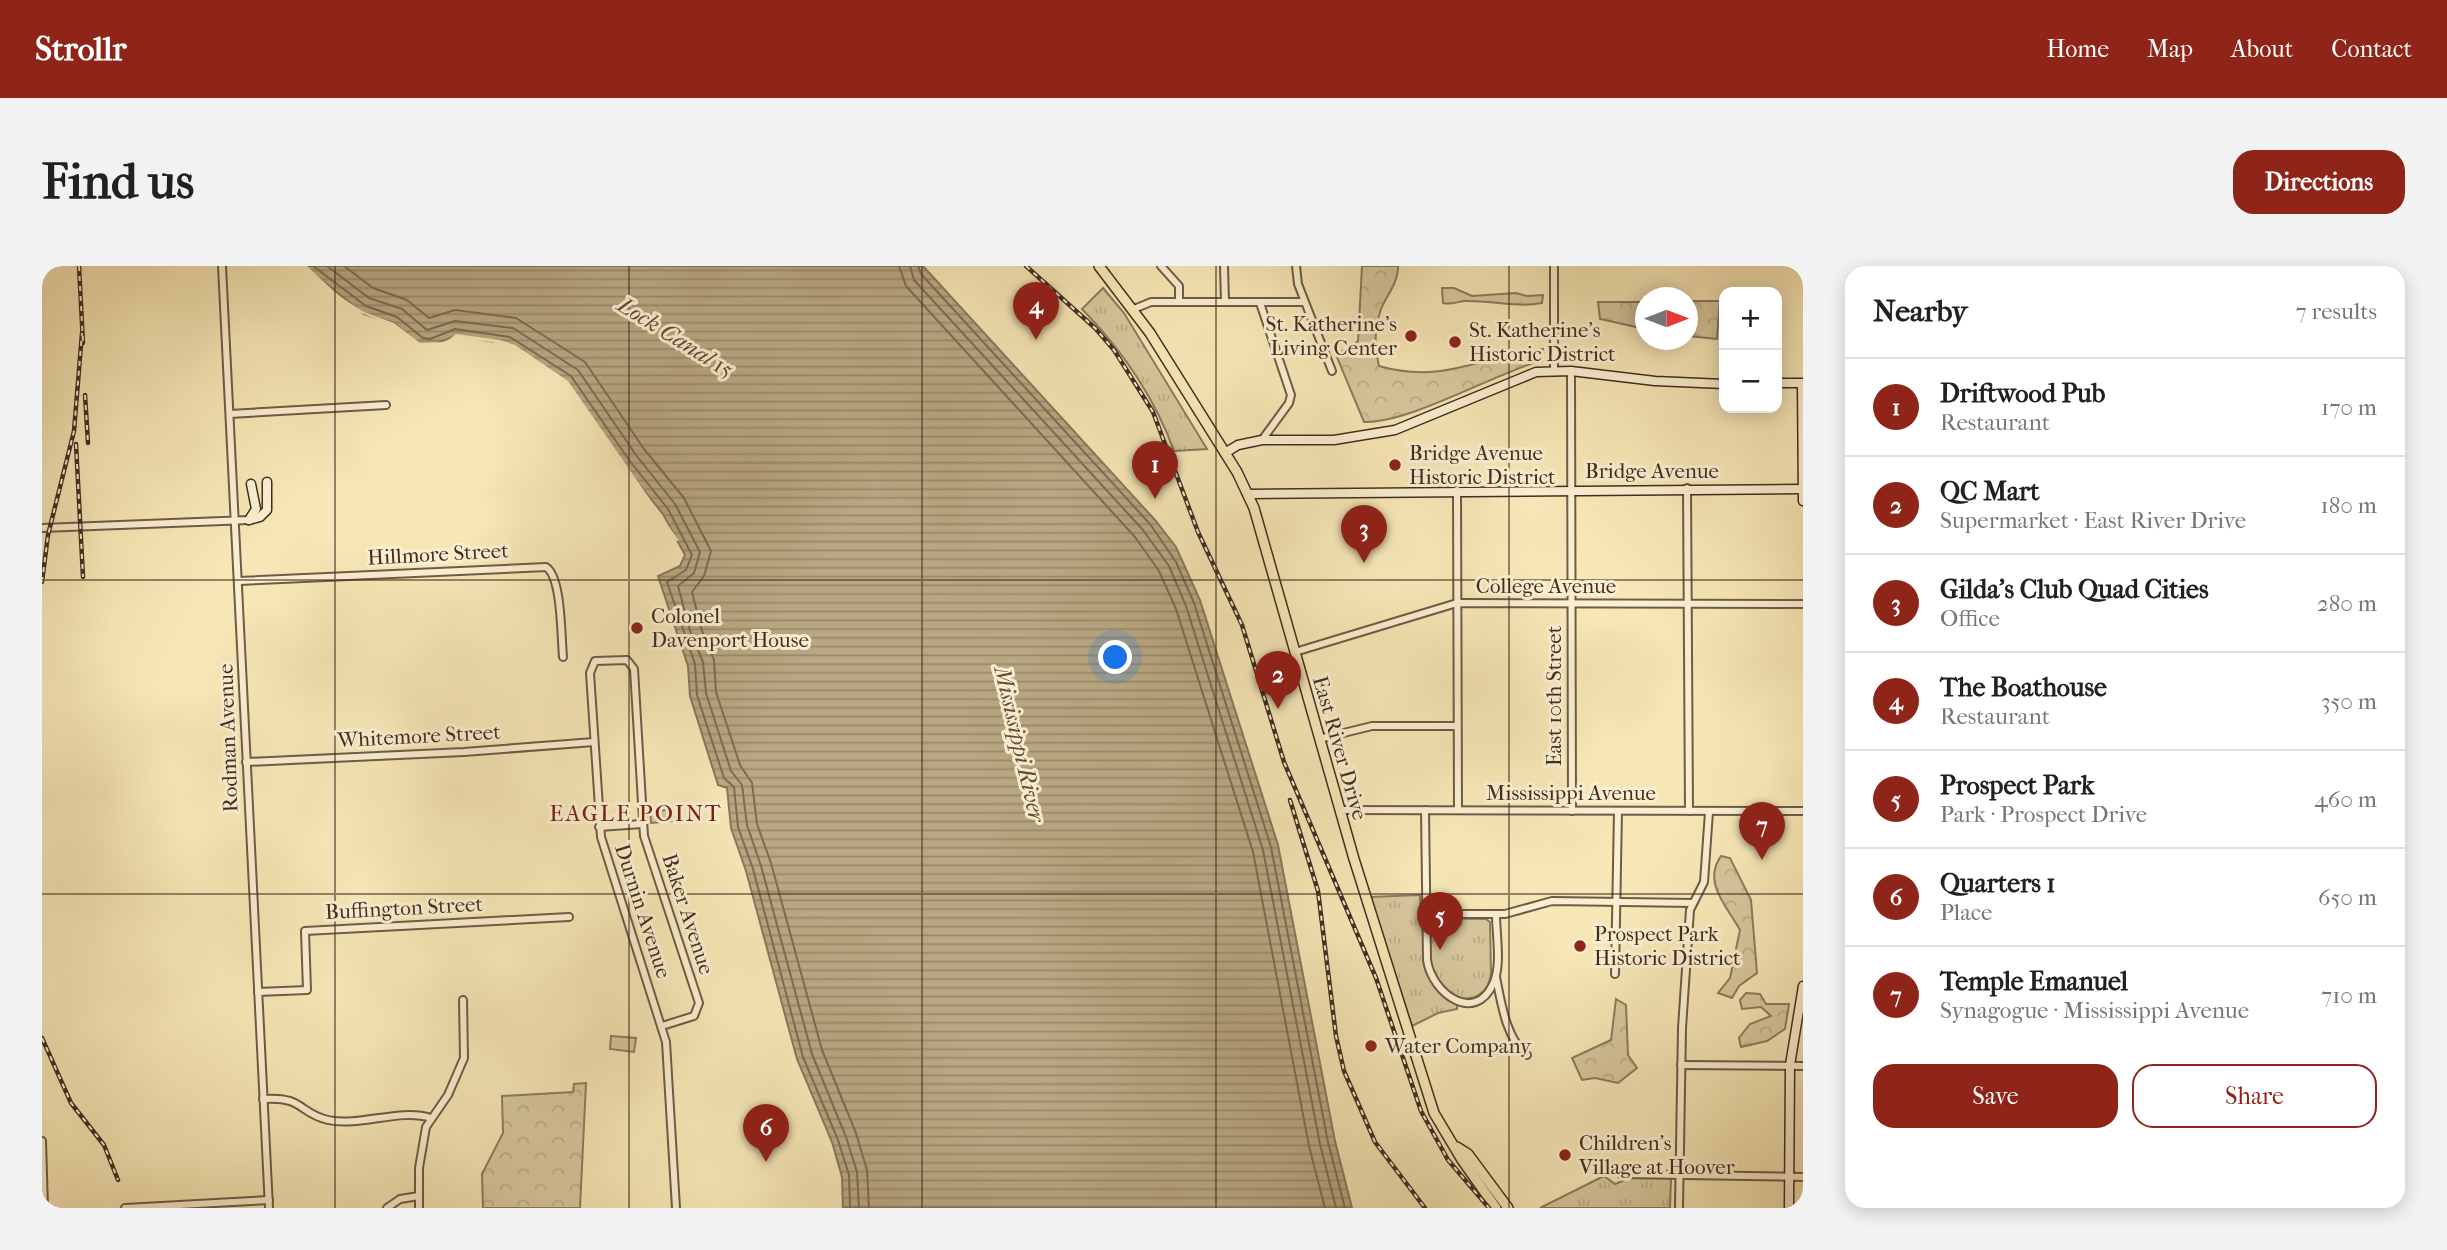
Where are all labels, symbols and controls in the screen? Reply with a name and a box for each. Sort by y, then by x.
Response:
text: Strollr [35,30,126,69]
text: Home [2047,35,2109,63]
text: Map [2147,35,2193,63]
text: About [2231,35,2293,63]
text: Contact [2331,35,2412,63]
button: Directions [2233,150,2405,214]
text: Find us [42,153,194,211]
pin: 4 [1013,282,1059,340]
north arrow [1635,287,1698,350]
map controls [1719,287,1782,413]
button: + [1719,287,1782,350]
water label: Lock Canal 15 [611,290,739,384]
text: Nearby [1873,294,1968,329]
text: 7 results [2296,298,2377,325]
place label: St. Katherine's Living Center [1266,312,1397,360]
place label: St. Katherine's Historic District [1469,318,1616,366]
marker: St. Katherine's Living Center [1403,328,1419,344]
marker: St. Katherine's Historic District [1447,334,1463,350]
button: − [1719,350,1782,413]
text: Driftwood Pub [1940,378,2105,409]
text: 1 [1892,394,1900,421]
text: 170 m [2321,394,2377,421]
text: Restaurant [1940,409,2050,436]
pin: 1 [1132,441,1178,499]
place label: Bridge Avenue Historic District [1409,441,1556,489]
marker: Bridge Avenue Historic District [1387,457,1403,473]
street label: Bridge Avenue [1585,459,1719,483]
text: QC Mart [1940,476,2039,507]
text: 2 [1890,492,1902,519]
text: 180 m [2320,492,2377,519]
pin: 3 [1341,505,1387,563]
text: Supermarket · East River Drive [1940,507,2246,534]
street label: Hillmore Street [367,538,510,570]
street label: College Avenue [1476,574,1616,598]
text: Gilda's Club Quad Cities [1940,574,2209,605]
text: 3 [1891,590,1901,617]
text: 280 m [2317,590,2377,617]
place label: Colonel Davenport House [651,604,809,652]
text: Office [1940,605,2000,632]
marker: Colonel Davenport House [629,620,645,636]
street label: East 10th Street [1542,625,1566,766]
your location [1098,640,1132,674]
pin: 2 [1255,651,1301,709]
water label: Mississippi River [988,662,1051,826]
street label: Rodman Avenue [213,663,243,813]
text: The Boathouse [1940,672,2107,703]
street label: East River Drive [1308,673,1372,823]
text: 4 [1889,688,1903,715]
text: 350 m [2321,688,2377,715]
text: Restaurant [1940,703,2050,730]
street label: Whitemore Street [336,720,502,752]
text: Prospect Park [1940,770,2094,801]
street label: Mississippi Avenue [1486,781,1656,805]
text: 5 [1891,786,1901,813]
text: 460 m [2314,786,2377,813]
district label: EAGLE POINT [549,800,723,827]
text: Park · Prospect Drive [1940,801,2147,828]
pin: 7 [1739,802,1785,860]
street label: Durnin Avenue [610,841,676,981]
street label: Baker Avenue [657,851,719,977]
text: Quarters 1 [1940,868,2056,899]
text: 6 [1890,884,1902,911]
text: 650 m [2318,884,2377,911]
street label: Buffington Street [325,892,484,924]
pin: 5 [1417,892,1463,950]
text: Place [1940,899,1992,926]
place label: Prospect Park Historic District [1594,922,1741,970]
marker: Prospect Park Historic District [1572,938,1588,954]
text: Temple Emanuel [1940,966,2128,997]
text: 7 [1890,982,1902,1009]
text: 710 m [2321,982,2377,1009]
text: Synagogue · Mississippi Avenue [1940,997,2249,1024]
place label: Water Company [1384,1034,1532,1058]
marker: Water Company [1363,1038,1379,1054]
button: Save [1873,1064,2118,1128]
button: Share [2132,1064,2377,1128]
pin: 6 [743,1104,789,1162]
place label: Children's Village at Hoover [1578,1131,1735,1179]
marker: Children's Village at Hoover [1557,1147,1573,1163]

